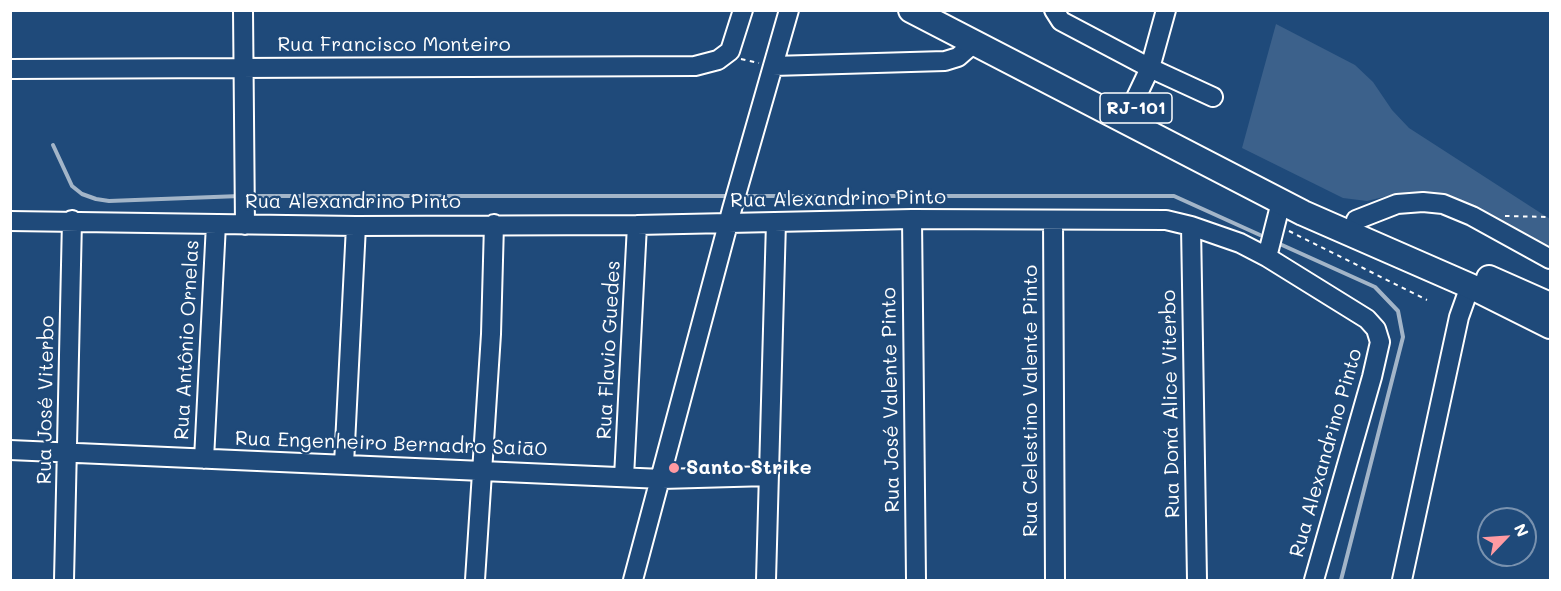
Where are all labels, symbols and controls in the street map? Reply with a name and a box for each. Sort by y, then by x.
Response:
street label: Rua Francisco Monteiro [277,33,511,57]
road number: RJ-101 [1100,93,1172,123]
street label: Rua Alexandrino Pinto [730,185,946,213]
street label: Rua Alexandrino Pinto [245,190,461,214]
street label: Rua Antônio Ornelas [170,239,204,441]
street label: Rua Flavio Guedes [592,260,626,440]
street label: Rua Celestino Valente Pinto [1019,265,1043,537]
street label: Rua José Valente Pinto [877,287,905,513]
street label: Rua Doná Alice Viterbo [1157,290,1185,518]
street label: Rua José Viterbo [33,315,59,485]
street label: Rua Alexandrino Pinto [1285,346,1367,560]
street label: Rua Engenheiro Bernadro Saiā0 [235,427,547,461]
place label: Santo Strike [686,456,812,480]
marker: Santo Strike [667,461,681,475]
north arrow [1477,507,1537,567]
text: N [1510,520,1534,540]

